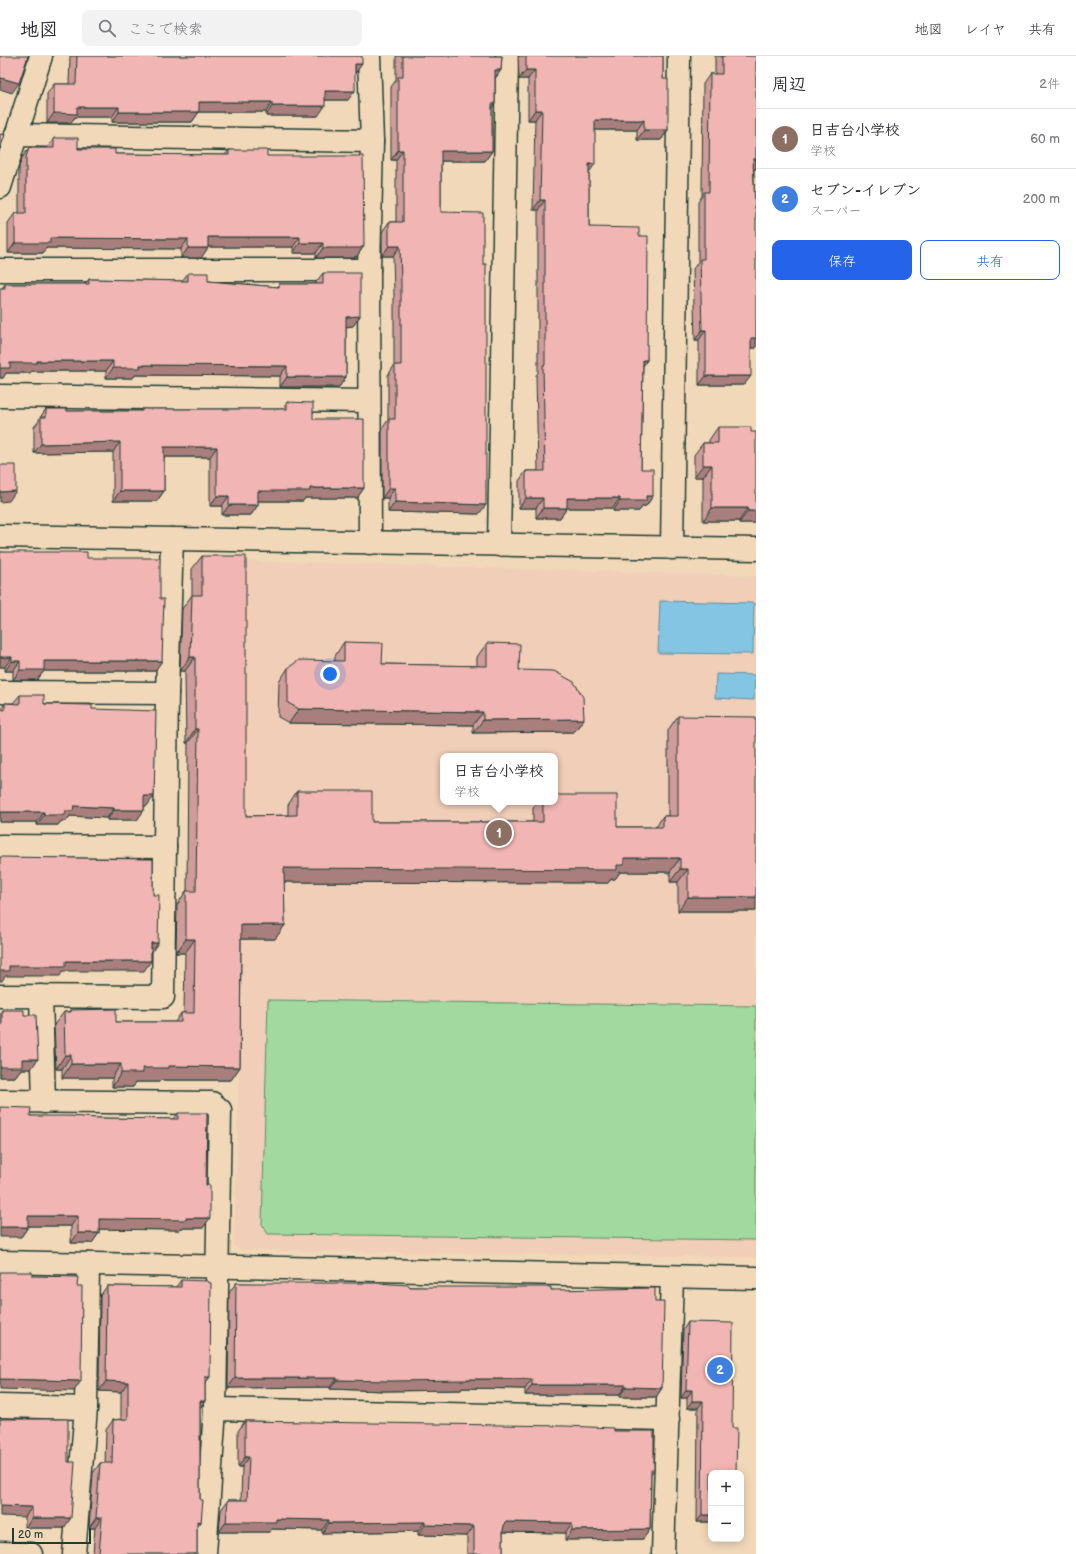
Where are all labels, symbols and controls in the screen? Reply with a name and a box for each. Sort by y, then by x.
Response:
search box [82,10,362,46]
icon: search [96,17,118,39]
text: 地図 [20,19,58,42]
text: ここで検索 [128,20,203,39]
text: 地図 [915,21,943,38]
text: レイヤ [965,21,1006,38]
text: 共有 [1028,21,1056,38]
text: 周辺 [772,75,806,95]
text: 2件 [1039,76,1060,92]
text: 日吉台小学校 [810,121,900,140]
text: 1 [782,131,788,147]
text: 60 m [1030,131,1060,147]
text: 学校 [810,143,836,159]
text: セブン-イレブン [810,181,921,200]
text: 2 [781,191,789,207]
text: 200 m [1023,191,1060,207]
text: スーパー [810,203,861,219]
button: 保存 [772,240,912,280]
button: 共有 [920,240,1060,280]
your location [320,664,340,684]
popup [440,753,558,805]
text: 日吉台小学校 [454,762,544,781]
text: 学校 [454,784,480,800]
pin: 1 [486,818,512,848]
pin: 2 [707,1355,733,1385]
map controls [708,1470,744,1542]
button: + [708,1470,744,1506]
button: − [708,1506,744,1542]
scale bar [12,1526,91,1545]
text: 20 m [18,1528,43,1541]

